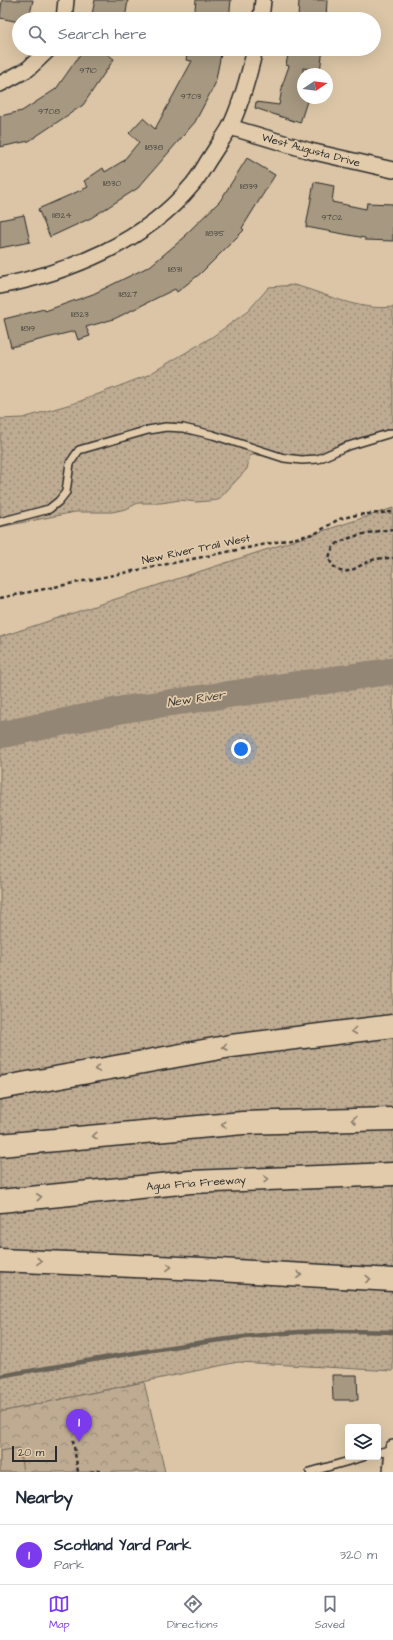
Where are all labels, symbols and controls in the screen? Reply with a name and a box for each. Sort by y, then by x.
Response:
search box [12,12,381,56]
icon: search [26,23,48,45]
text: Search here [58,24,147,45]
house number: 9710 [79,64,97,77]
north arrow [297,68,333,104]
house number: 9703 [181,90,202,103]
house number: 9708 [38,105,60,118]
street label: West Augusta Drive [260,130,362,171]
house number: 11838 [145,141,163,154]
house number: 11830 [103,177,122,190]
house number: 11839 [240,180,258,193]
house number: 11824 [52,209,72,222]
house number: 9702 [321,211,344,224]
house number: 11835 [205,227,225,240]
house number: 11831 [168,263,182,276]
house number: 11827 [119,288,138,301]
house number: 11823 [71,308,89,321]
house number: 11819 [21,322,35,335]
street label: New River Trail West [140,530,252,568]
water label: New River [166,686,227,711]
your location [231,739,251,759]
one-way arrow [351,1026,357,1035]
one-way arrow [222,1042,228,1051]
one-way arrow [94,1065,100,1073]
one-way arrow [351,1116,357,1125]
one-way arrow [221,1120,227,1129]
one-way arrow [92,1132,98,1141]
street label: Agua Fria Freeway [146,1172,246,1195]
one-way arrow [263,1175,269,1183]
one-way arrow [36,1193,42,1202]
one-way arrow [36,1257,42,1265]
one-way arrow [166,1263,172,1272]
one-way arrow [296,1271,302,1279]
one-way arrow [365,1275,371,1283]
pin: 1 [66,1409,92,1442]
map controls [345,1424,381,1460]
button: layers [345,1424,381,1460]
scale bar [12,1444,57,1463]
text: 20 m [18,1445,44,1460]
text: Nearby [16,1486,73,1510]
text: Scotland Yard Park [54,1535,191,1556]
text: 1 [28,1546,30,1564]
text: 320 m [339,1546,377,1564]
text: Park [54,1556,84,1574]
tab: Map [48,1593,70,1632]
tab: Directions [167,1593,218,1632]
tab: Saved [315,1593,345,1632]

